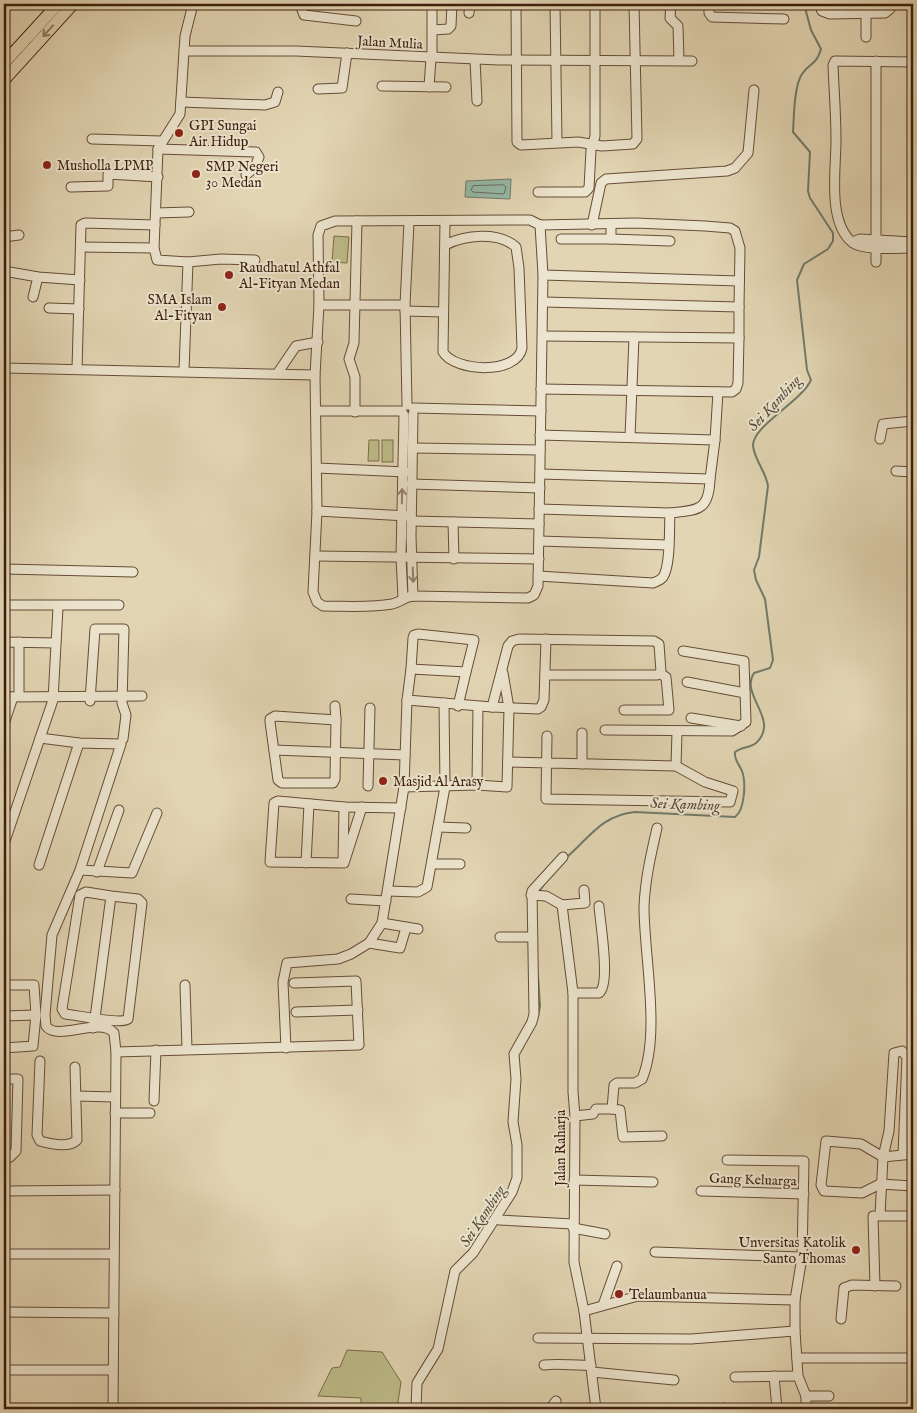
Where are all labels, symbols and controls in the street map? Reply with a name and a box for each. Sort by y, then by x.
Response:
one-way arrow [42,25,54,38]
street label: Jalan Mulia [355,32,424,54]
place label: GPI Sungai Air Hidup [188,117,257,151]
marker: GPI Sungai Air Hidup [173,127,185,139]
place label: Musholla LPMP [57,157,153,175]
place label: SMP Negeri 30 Medan [206,158,279,192]
marker: Musholla LPMP [41,159,53,171]
marker: SMP Negeri 30 Medan [190,168,202,180]
place label: Raudhatul Athfal Al-Fityan Medan [238,259,341,293]
marker: Raudhatul Athfal Al-Fityan Medan [223,269,235,281]
place label: SMA Islam Al-Fityan [147,291,213,325]
marker: SMA Islam Al-Fityan [216,301,228,313]
water label: Sei Kambing [744,370,807,436]
one-way arrow [397,488,406,504]
one-way arrow [408,567,417,583]
place label: Masjid Al Arasy [393,773,484,791]
marker: Masjid Al Arasy [377,775,389,787]
water label: Sei Kambing [650,794,722,816]
street label: Jalan Raharja [552,1109,570,1188]
street label: Gang Keluarga [709,1169,798,1191]
water label: Sei Kambing [455,1181,511,1251]
place label: Unversitas Katolik Santo Thomas [739,1234,847,1268]
marker: Unversitas Katolik Santo Thomas [850,1244,862,1256]
place label: Telaumbanua [629,1286,707,1304]
marker: Telaumbanua [613,1288,625,1300]

